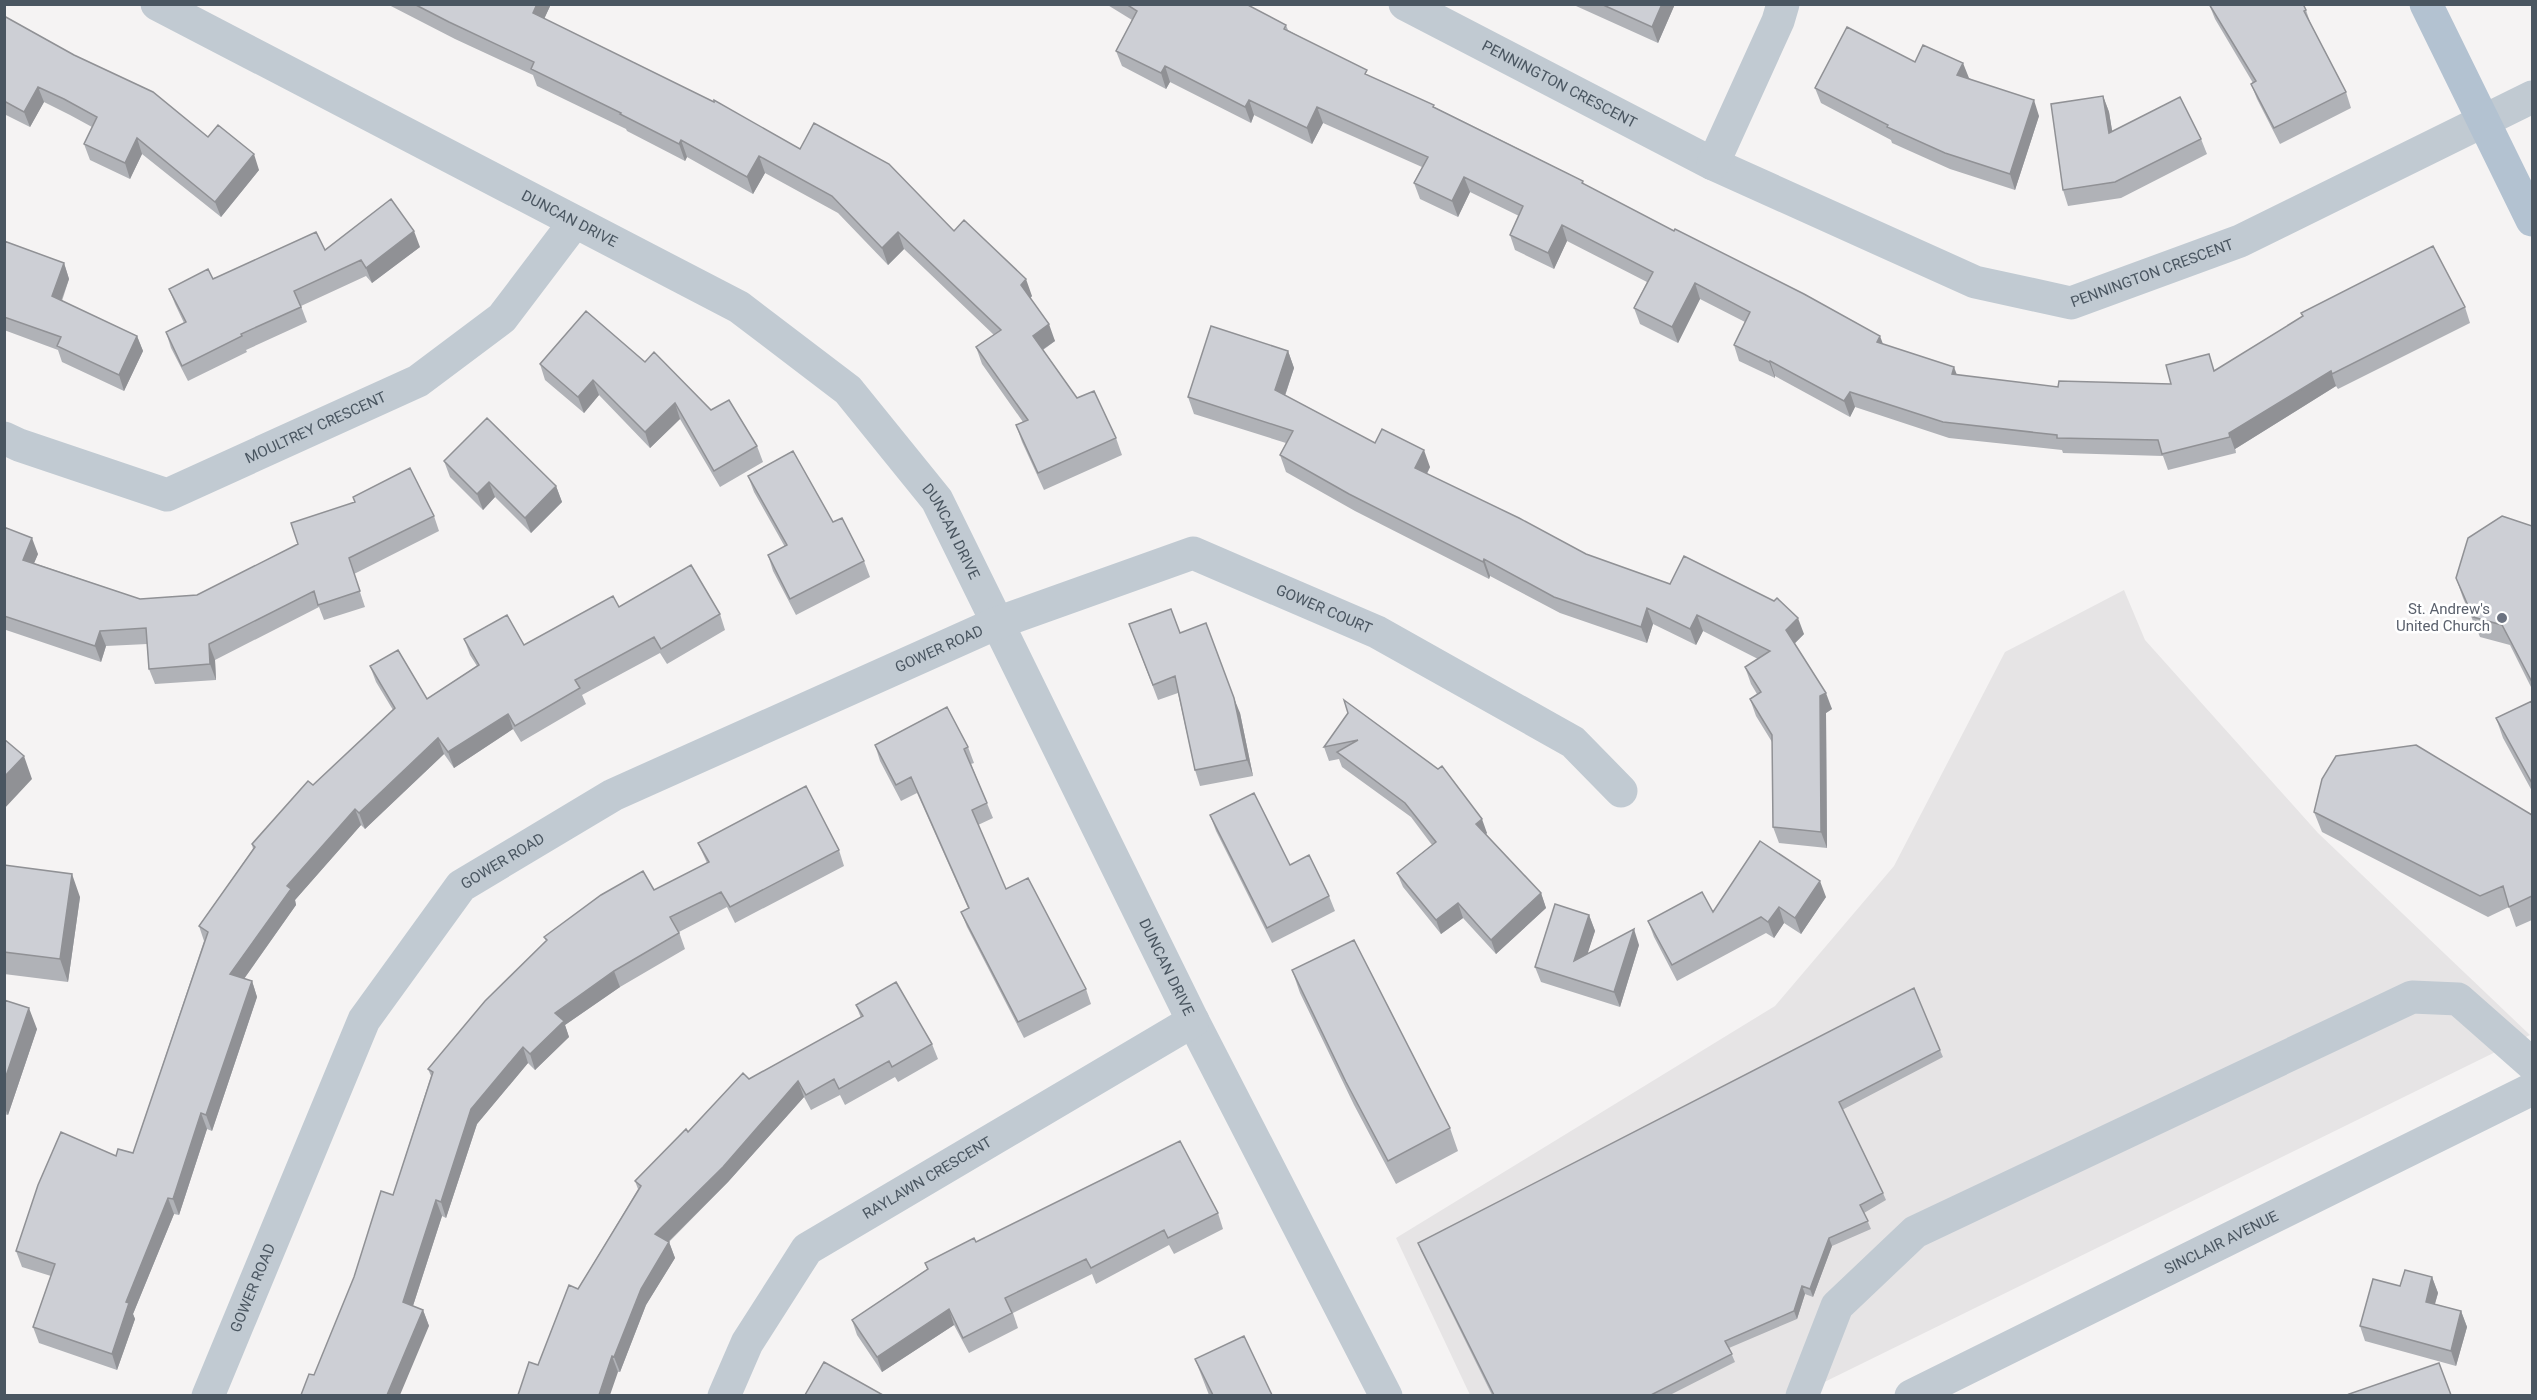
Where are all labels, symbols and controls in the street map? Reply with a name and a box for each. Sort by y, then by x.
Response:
street label: PENNINGTON CRESCENT [1479,37,1640,132]
street label: DUNCAN DRIVE [518,186,621,251]
street label: PENNINGTON CRESCENT [2068,235,2236,311]
street label: MOULTREY CRESCENT [242,388,389,467]
street label: DUNCAN DRIVE [918,480,984,583]
street label: GOWER COURT [1273,581,1375,638]
place label: St. Andrew's United Church [2396,600,2490,635]
marker: St. Andrew's United Church [2495,611,2509,625]
street label: GOWER ROAD [892,621,986,676]
street label: GOWER ROAD [457,829,548,893]
street label: DUNCAN DRIVE [1135,916,1198,1019]
street label: RAYLAWN CRESCENT [860,1133,995,1223]
street label: SINCLAIR AVENUE [2161,1207,2282,1278]
street label: GOWER ROAD [226,1241,279,1335]

